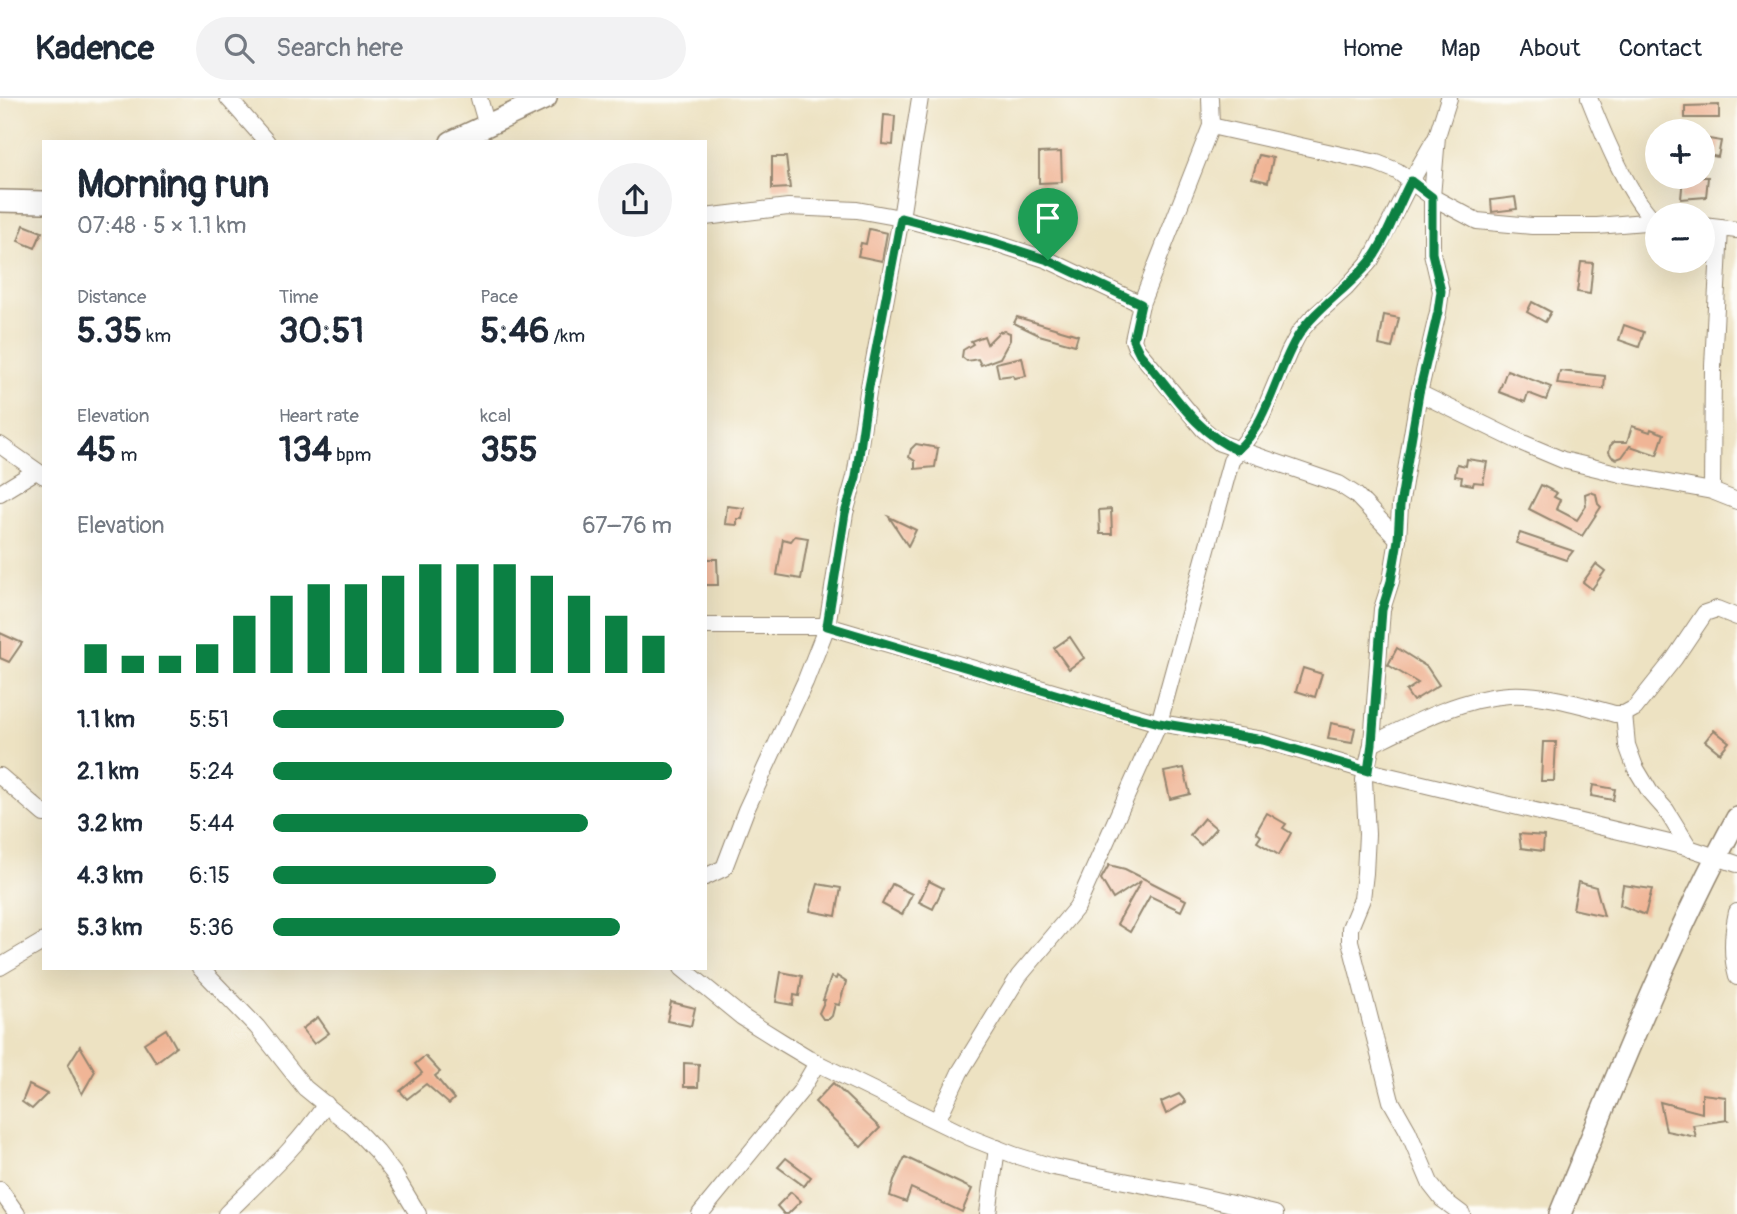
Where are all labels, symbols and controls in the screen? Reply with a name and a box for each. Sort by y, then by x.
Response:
search box [196,17,686,80]
text: Kadence [35,28,154,69]
icon: search [220,29,258,67]
text: Search here [276,32,403,64]
text: Home [1342,34,1403,63]
text: Map [1441,34,1481,63]
text: About [1519,34,1581,63]
text: Contact [1619,34,1702,63]
map controls [1645,119,1715,273]
button: + [1645,119,1715,189]
text: Morning run [77,161,269,209]
button: share [598,163,672,237]
pin [1018,188,1078,260]
icon: arrive [1029,199,1067,237]
button: − [1645,203,1715,273]
text: 07:48 · 5 × 1.1 km [77,211,247,240]
text: Distance [77,285,146,309]
text: Time [279,285,318,309]
text: Pace [480,285,518,309]
text: 5.35 [77,309,142,353]
text: 30:51 [279,309,364,353]
text: 5:46 [480,309,549,353]
text: km [142,324,171,348]
text: /km [549,324,585,348]
text: Elevation [77,404,149,428]
text: Heart rate [279,404,359,428]
text: kcal [480,404,511,428]
text: 45 [77,428,116,472]
text: 134 [279,428,332,472]
text: 355 [480,428,538,472]
text: m [116,443,137,467]
text: bpm [332,443,371,467]
text: Elevation [77,511,165,540]
text: 67–76 m [582,511,672,540]
text: 1.1 km [77,705,135,734]
text: 5:51 [189,705,229,734]
text: 2.1 km [77,757,139,786]
text: 5:24 [189,757,234,786]
text: 3.2 km [77,809,143,838]
text: 5:44 [189,809,234,838]
text: 4.3 km [77,861,143,890]
text: 6:15 [189,861,230,890]
text: 5.3 km [77,913,142,942]
text: 5:36 [189,913,234,942]

